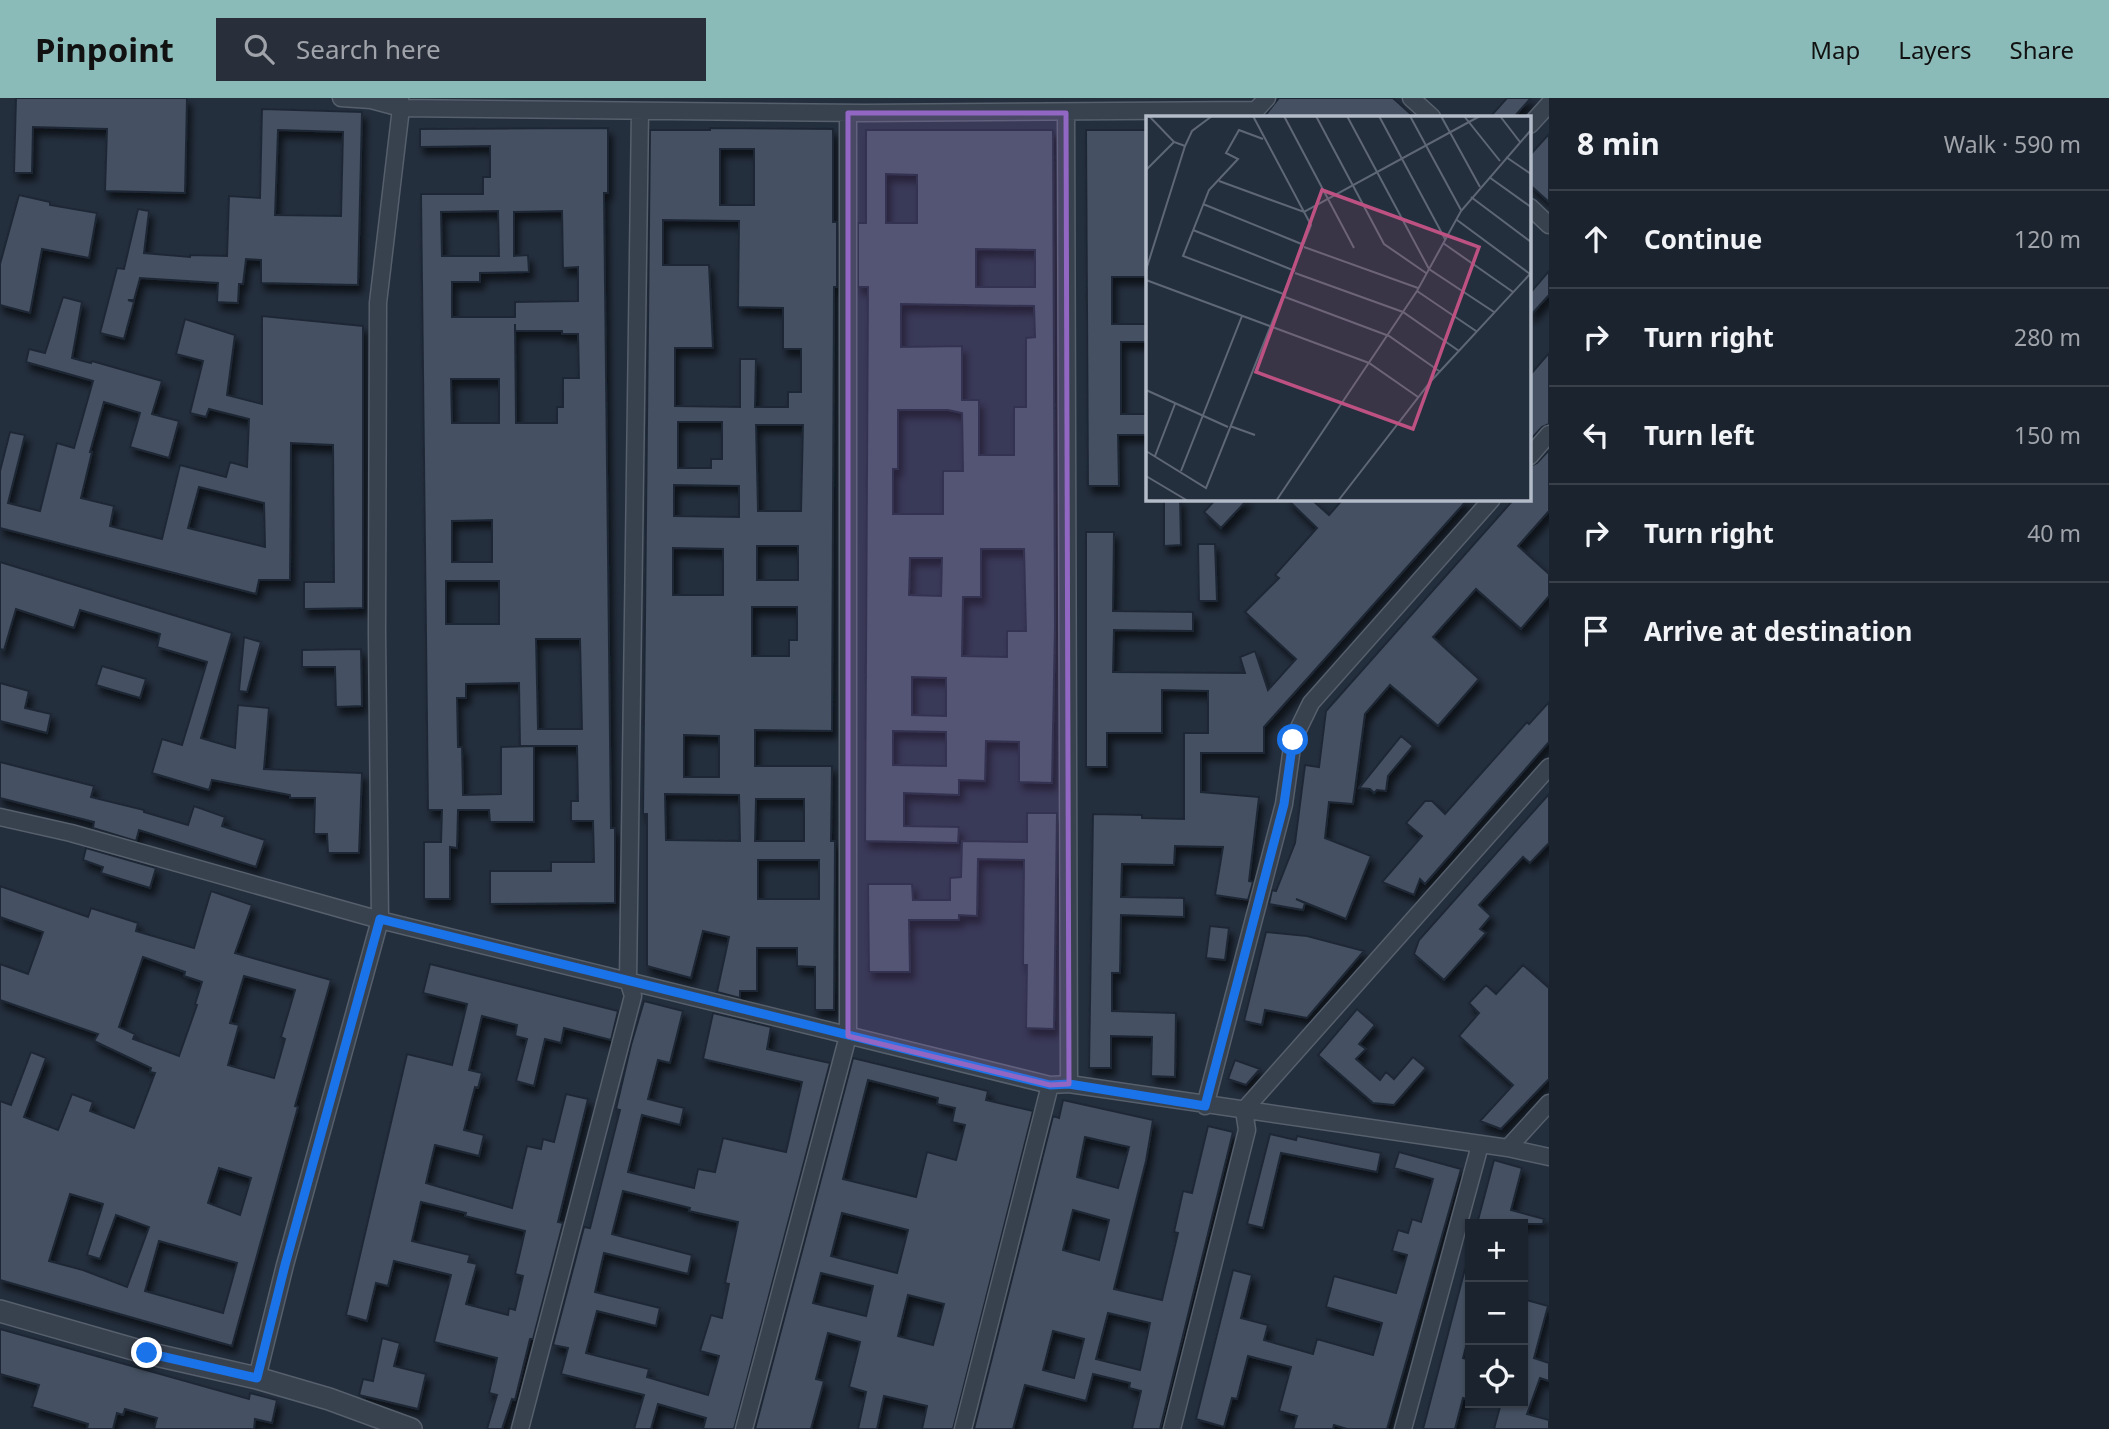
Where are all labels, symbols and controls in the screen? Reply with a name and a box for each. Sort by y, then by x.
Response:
search box [216,18,706,81]
text: Pinpoint [35,27,174,72]
icon: search [240,30,278,68]
text: Search here [296,31,441,67]
text: Map [1810,33,1860,66]
text: Layers [1898,33,1972,66]
text: Share [2010,33,2074,66]
inset map [1146,116,1532,500]
text: 8 min [1577,123,1660,164]
text: Walk · 590 m [1944,128,2081,160]
icon: ahead [1577,220,1615,258]
text: Continue [1644,221,1762,257]
text: 120 m [2014,223,2081,255]
icon: right [1577,318,1615,356]
text: Turn right [1644,319,1774,355]
text: 280 m [2014,321,2081,353]
icon: left [1577,416,1615,454]
text: Turn left [1644,417,1755,453]
text: 150 m [2014,419,2081,451]
icon: right [1577,514,1615,552]
text: Turn right [1644,515,1774,551]
text: 40 m [2027,517,2081,549]
icon: arrive [1577,612,1615,650]
text: Arrive at destination [1644,613,1913,649]
route start [1277,724,1308,755]
map controls [1465,1219,1528,1408]
button: + [1465,1219,1528,1282]
button: − [1465,1282,1528,1345]
route end [131,1337,162,1368]
button: locate [1465,1345,1528,1408]

